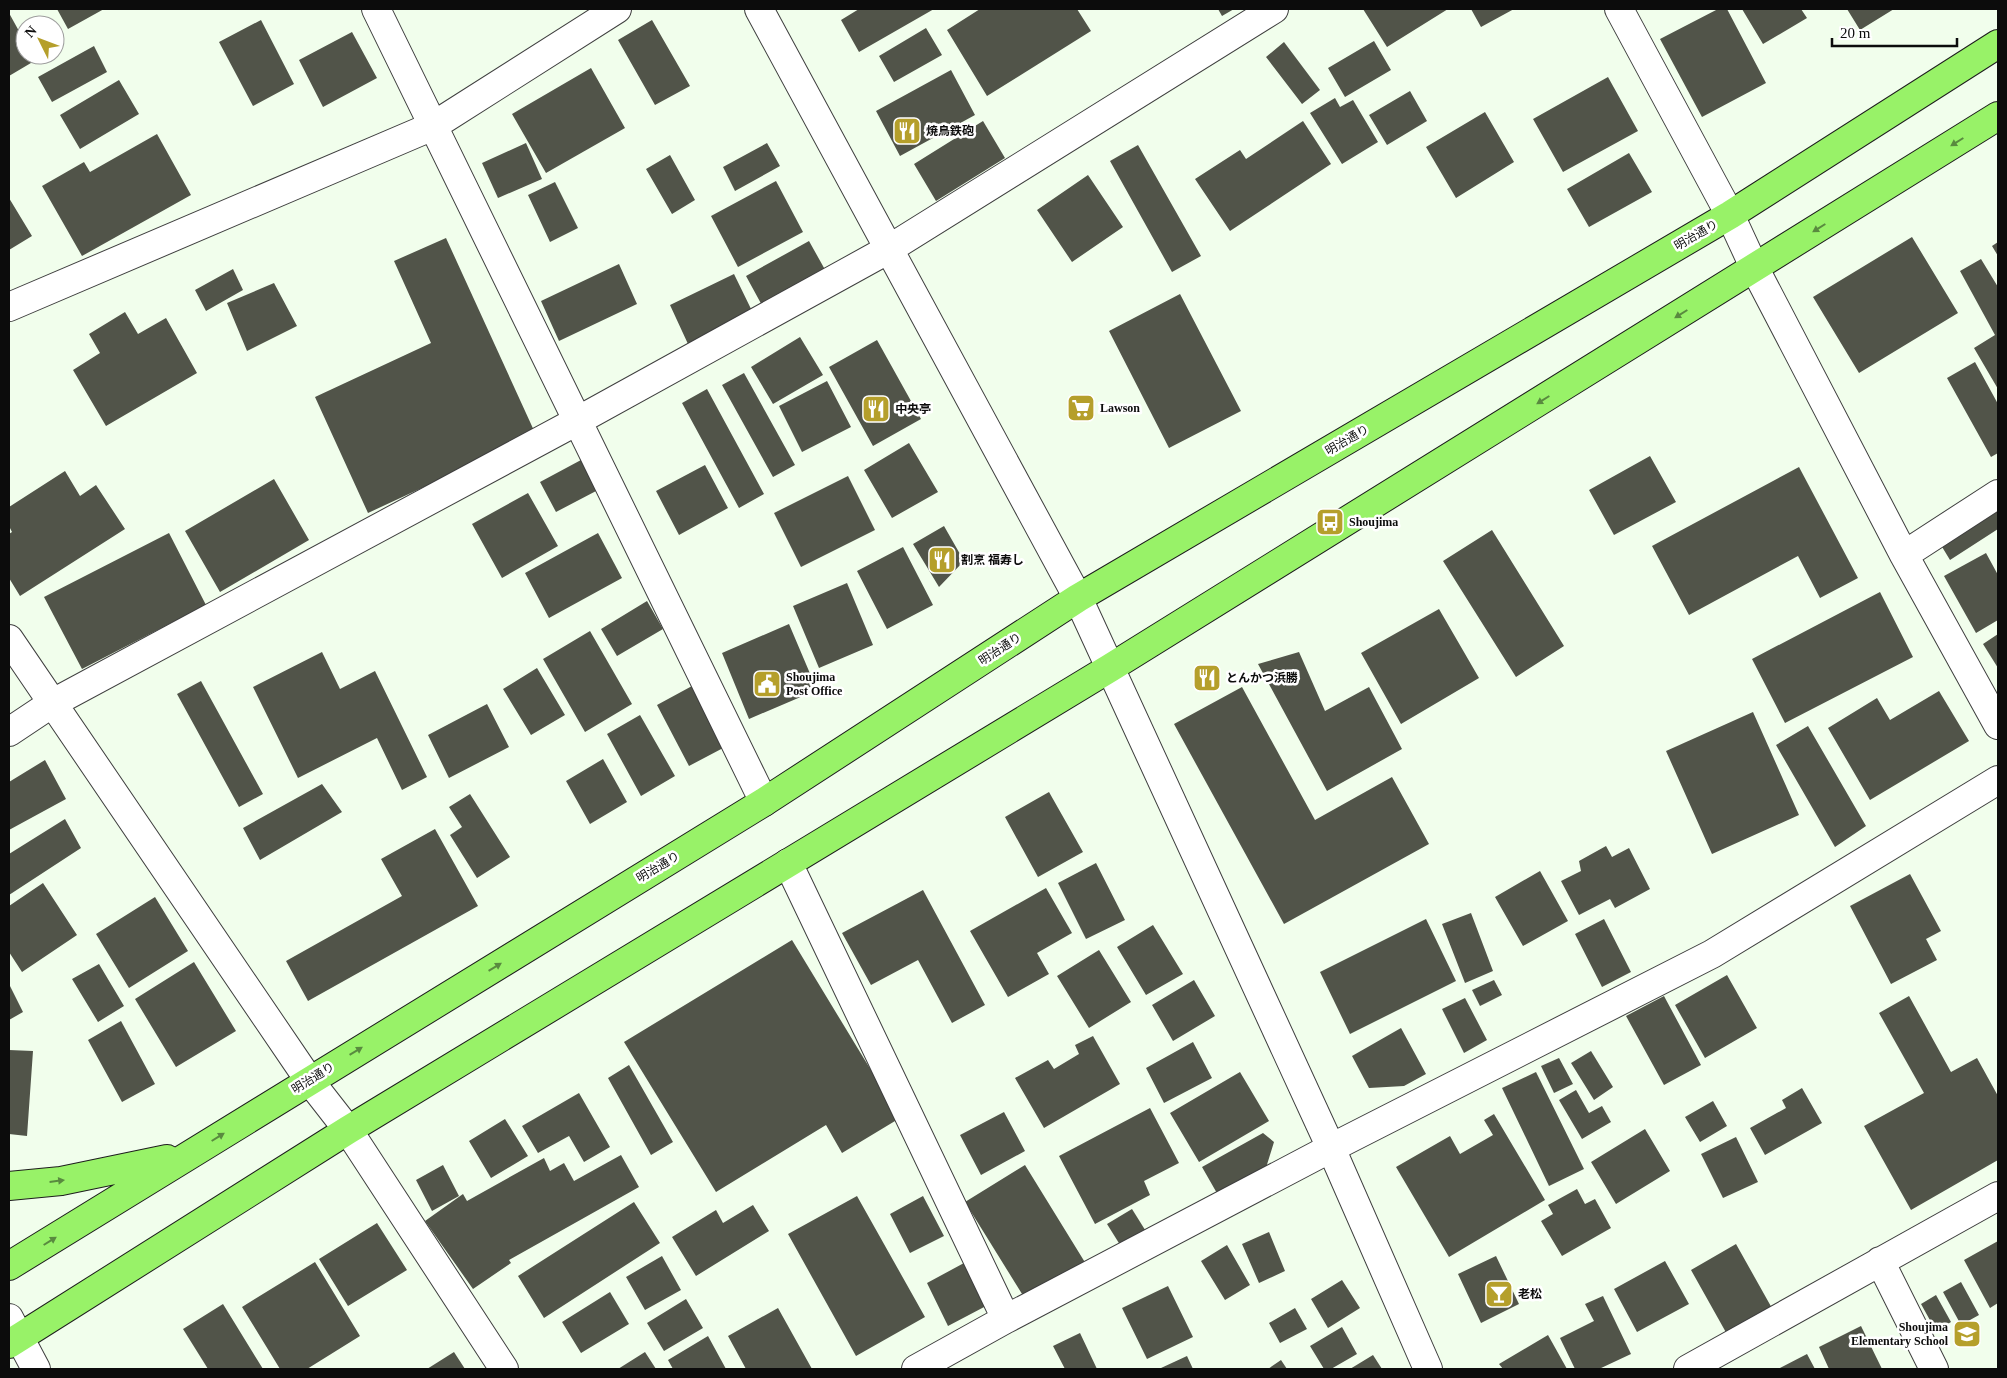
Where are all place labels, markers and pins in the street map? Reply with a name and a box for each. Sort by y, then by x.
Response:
restaurant icon: 焼鳥鉄砲 [892,116,922,146]
place label: 焼鳥鉄砲 [926,124,974,138]
supermarket icon: Lawson [1066,393,1096,423]
restaurant icon: 中央亭 [861,394,891,424]
place label: Lawson [1100,401,1140,415]
place label: 中央亭 [895,402,931,416]
bus stop icon: Shoujima [1315,507,1345,537]
place label: Shoujima [1349,515,1398,529]
restaurant icon: 割烹 福寿し [927,545,957,575]
place label: 割烹 福寿し [961,553,1024,567]
restaurant icon: とんかつ浜勝 [1192,663,1222,693]
public building icon: Shoujima Post Office [752,669,782,699]
place label: Shoujima Post Office [786,670,843,698]
place label: とんかつ浜勝 [1226,671,1298,685]
bar icon: 老松 [1484,1279,1514,1309]
place label: 老松 [1518,1287,1542,1301]
school or university icon: Shoujima Elementary School [1952,1319,1982,1349]
place label: Shoujima Elementary School [1851,1320,1949,1348]

